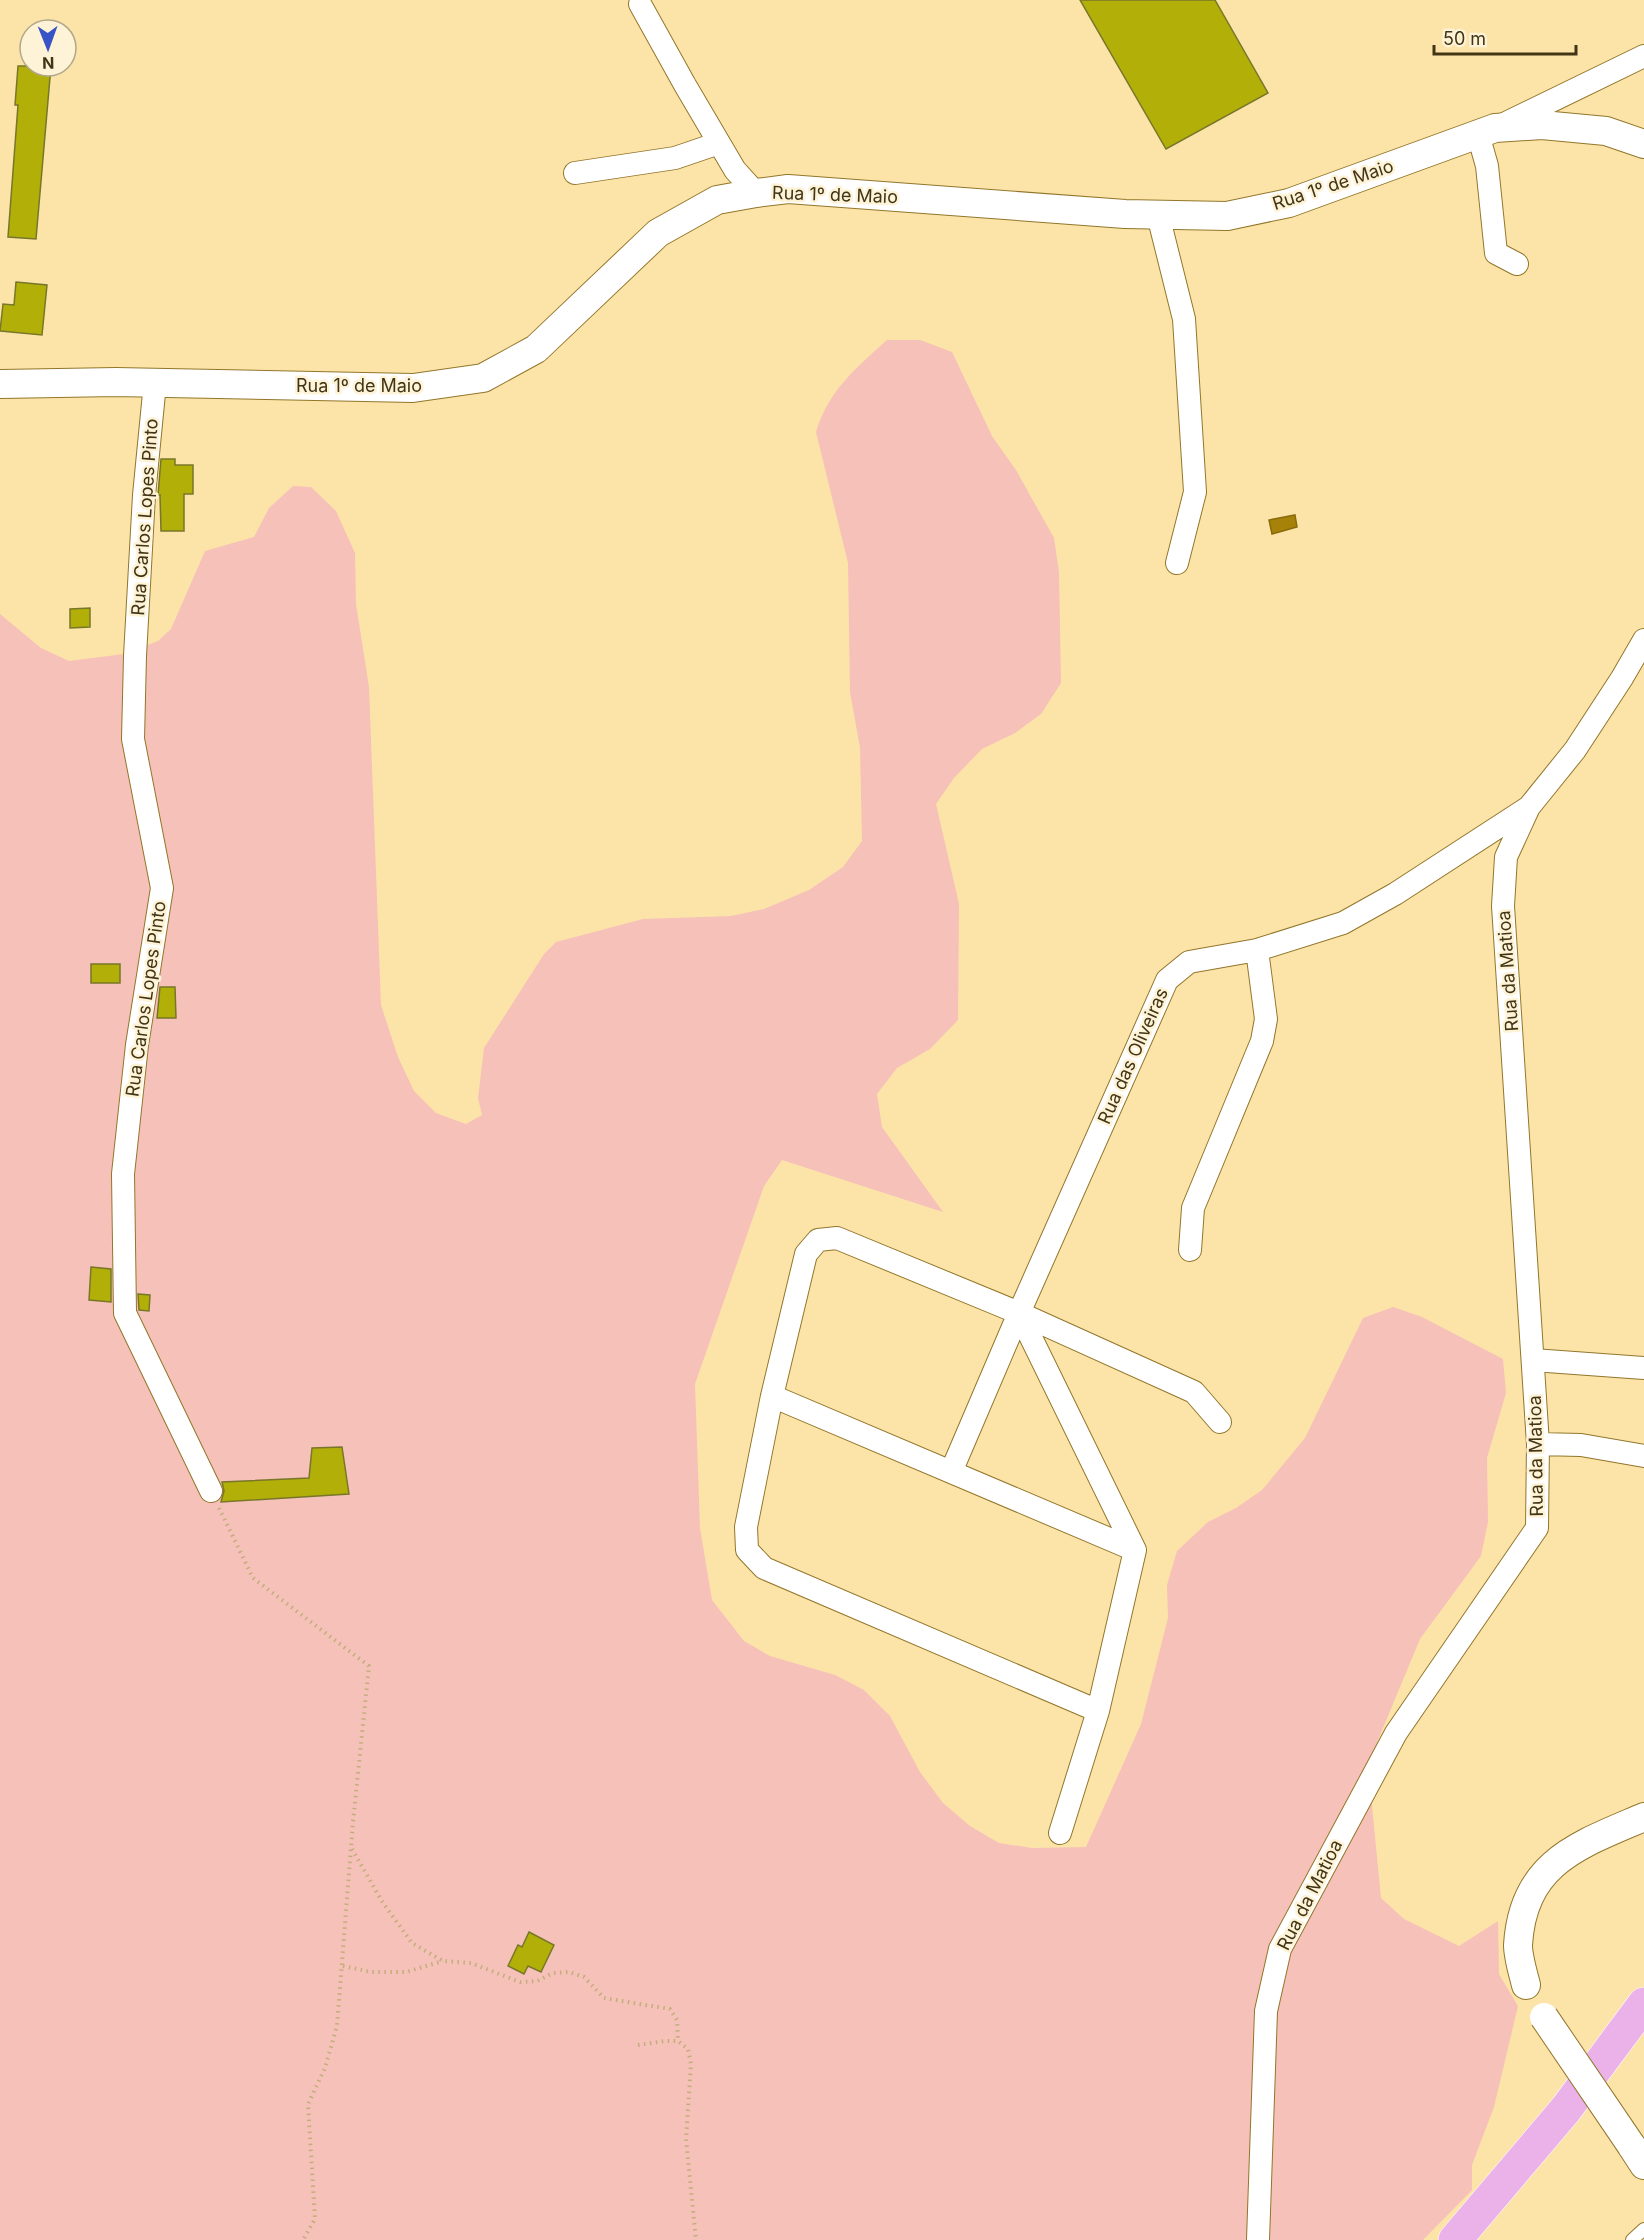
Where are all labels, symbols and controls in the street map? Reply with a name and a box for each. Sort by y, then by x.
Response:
north arrow [18,18,78,78]
scale bar [1434,18,1576,56]
text: 50 m [1443,28,1486,49]
text: N [42,53,55,73]
street label: Rua 1º de Maio [1270,155,1396,214]
street label: Rua 1º de Maio [772,182,898,207]
street label: Rua 1º de Maio [296,375,422,396]
street label: Rua Carlos Lopes Pinto [127,418,162,616]
street label: Rua Carlos Lopes Pinto [121,900,170,1098]
street label: Rua da Matioa [1493,910,1522,1032]
street label: Rua das Oliveiras [1093,985,1172,1127]
street label: Rua da Matioa [1524,1395,1547,1517]
street label: Rua da Matioa [1273,1836,1346,1954]

